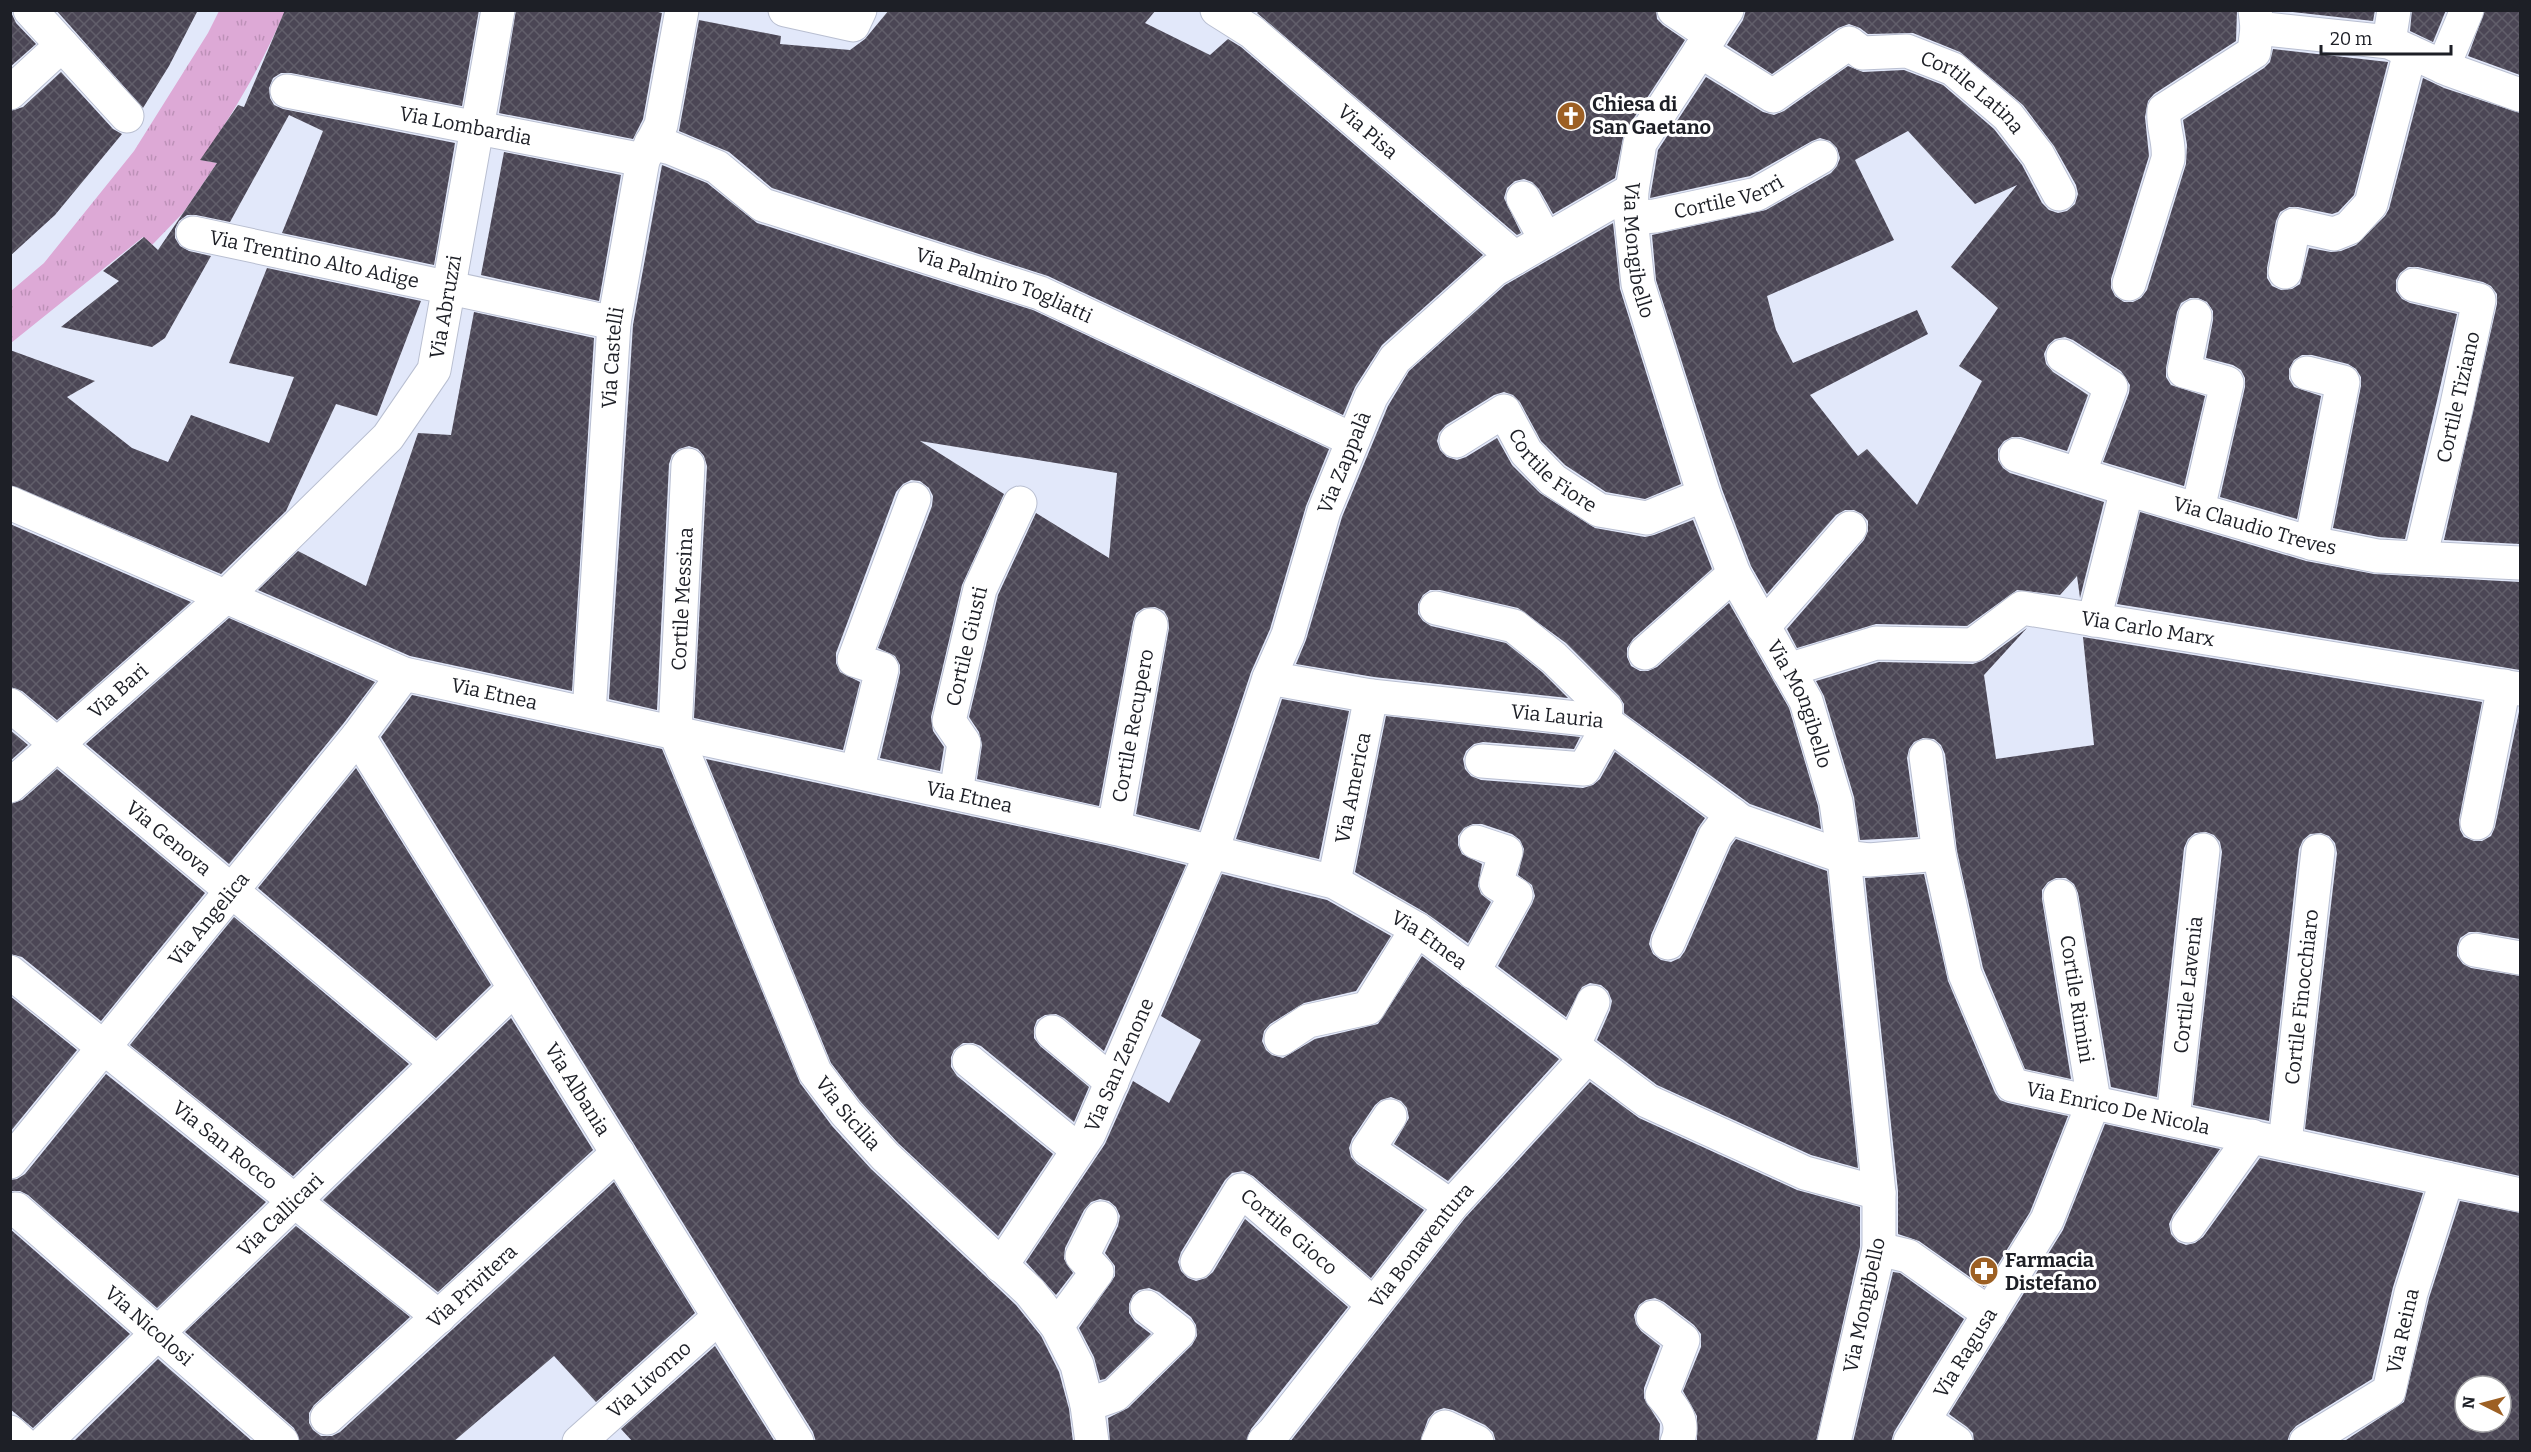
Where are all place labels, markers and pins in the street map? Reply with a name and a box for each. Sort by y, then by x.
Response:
place label: Chiesa di San Gaetano [1592,92,1711,139]
church icon: Chiesa di San Gaetano [1555,100,1587,132]
place label: Farmacia Distefano [2005,1248,2097,1295]
pharmacy icon: Farmacia Distefano [1968,1255,2000,1287]

